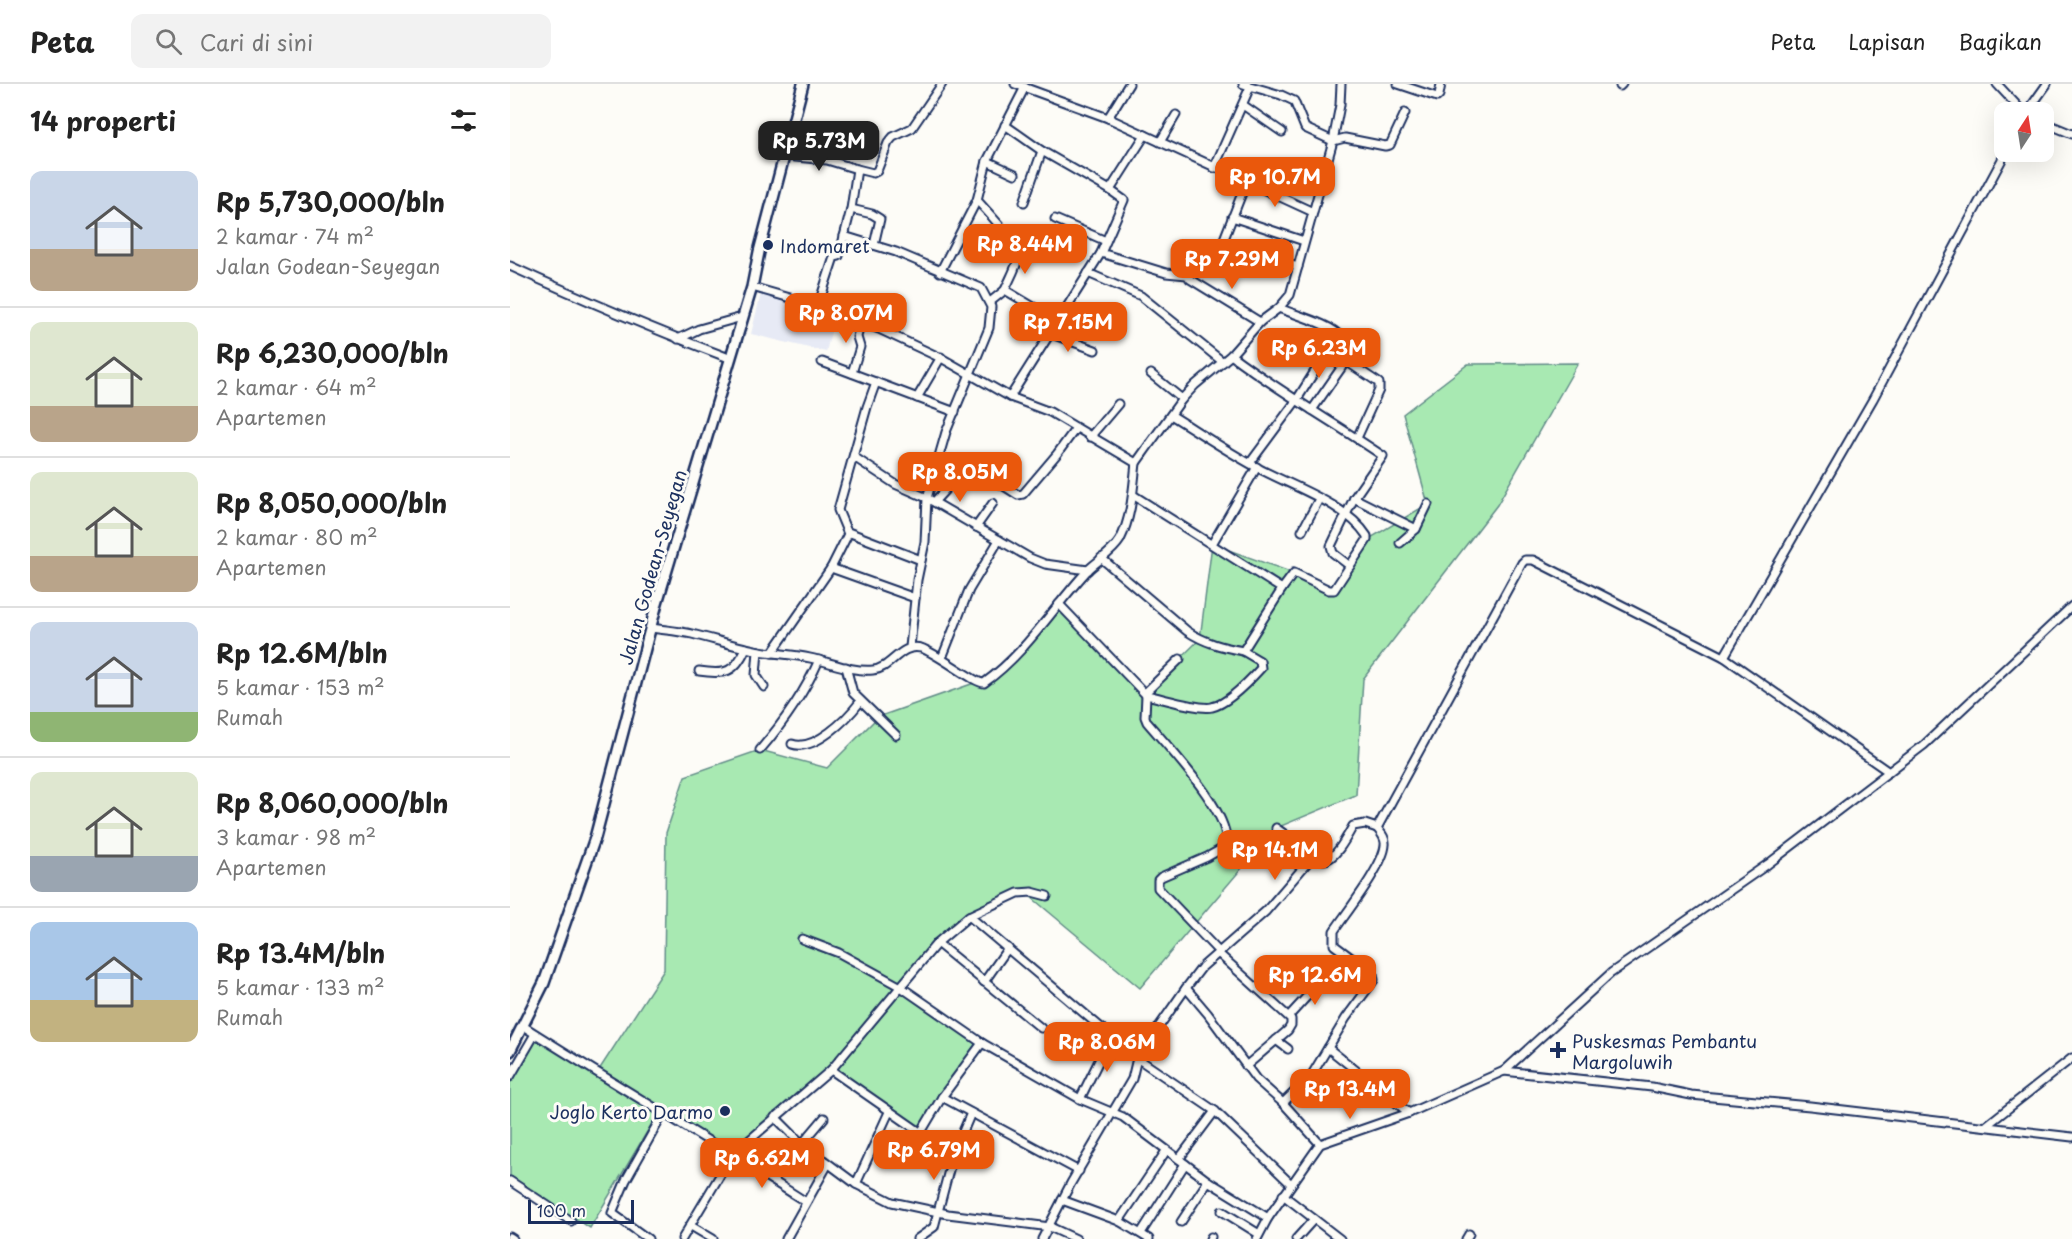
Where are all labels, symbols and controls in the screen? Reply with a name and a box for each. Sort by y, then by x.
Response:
search box [131,14,551,68]
text: Peta [30,20,95,63]
icon: search [152,25,185,58]
text: Cari di sini [200,25,313,58]
text: Peta [1770,25,1815,57]
text: Lapisan [1848,25,1926,57]
text: Bagikan [1959,25,2042,57]
text: 14 properti [30,101,176,140]
north arrow [1994,102,2054,162]
map controls [1994,102,2054,162]
icon: filters [447,104,480,137]
pin: Rp 5.73M [757,121,881,172]
text: Rp 5.73M [772,125,866,155]
pin: Rp 10.7M [1213,157,1337,208]
text: Rp 10.7M [1229,161,1321,191]
text: Rp 5,730,000/bln [216,182,445,221]
icon: home [78,195,150,267]
text: 2 kamar · 74 m² [216,221,374,251]
pin: Rp 8.44M [963,224,1087,275]
text: Rp 8.44M [977,228,1073,258]
place label: Indomaret [780,232,870,259]
marker: Indomaret [761,238,775,252]
pin: Rp 7.29M [1170,239,1294,290]
text: Rp 7.29M [1185,243,1279,273]
text: Jalan Godean-Seyegan [216,251,440,281]
pin: Rp 8.07M [784,293,908,344]
text: Rp 8.07M [799,297,893,327]
pin: Rp 7.15M [1006,302,1130,353]
text: Rp 7.15M [1023,306,1113,336]
pin: Rp 6.23M [1257,328,1381,379]
text: Rp 6.23M [1271,332,1367,362]
text: Rp 6,230,000/bln [216,333,449,372]
icon: home [78,346,150,418]
text: 2 kamar · 64 m² [216,372,377,402]
text: Apartemen [216,402,327,432]
pin: Rp 8.05M [898,452,1022,503]
text: Rp 8.05M [912,456,1008,486]
street label: Jalan Godean-Seyegan [611,466,693,668]
text: Rp 8,050,000/bln [216,483,447,522]
icon: home [78,496,150,568]
text: 2 kamar · 80 m² [216,522,378,552]
text: Apartemen [216,552,327,582]
text: Rp 12.6M/bln [216,633,388,672]
icon: home [78,646,150,718]
text: 5 kamar · 153 m² [216,672,385,702]
text: Rumah [216,702,283,732]
text: Rp 8,060,000/bln [216,783,448,822]
icon: home [78,796,150,868]
text: 3 kamar · 98 m² [216,822,376,852]
pin: Rp 14.1M [1213,830,1337,881]
text: Rp 14.1M [1231,834,1319,864]
text: Apartemen [216,852,327,882]
text: Rp 13.4M/bln [216,933,385,972]
icon: home [78,946,150,1018]
pin: Rp 12.6M [1253,955,1377,1006]
text: Rp 12.6M [1268,959,1362,989]
text: 5 kamar · 133 m² [216,972,385,1002]
text: Rumah [216,1002,283,1032]
pin: Rp 8.06M [1045,1022,1169,1073]
text: Rp 8.06M [1058,1026,1156,1056]
place label: Puskesmas Pembantu Margoluwih [1572,1027,1757,1075]
marker: Puskesmas Pembantu Margoluwih [1549,1041,1567,1059]
pin: Rp 13.4M [1288,1069,1412,1120]
text: Rp 13.4M [1304,1073,1396,1103]
place label: Joglo Kerto Darmo [549,1098,713,1125]
marker: Joglo Kerto Darmo [718,1104,732,1118]
pin: Rp 6.79M [872,1130,996,1181]
text: Rp 6.79M [887,1134,981,1164]
pin: Rp 6.62M [700,1138,824,1189]
text: Rp 6.62M [714,1142,810,1172]
scale bar [528,1197,634,1224]
text: 100 m [537,1198,586,1222]

